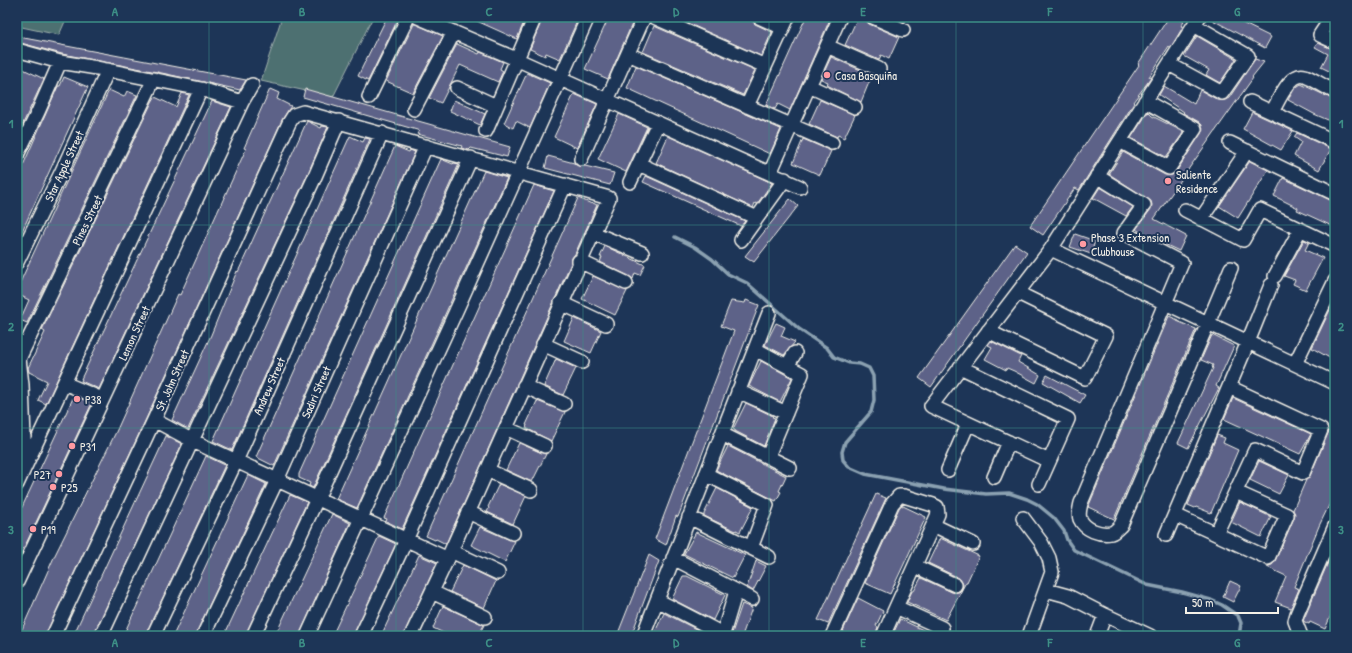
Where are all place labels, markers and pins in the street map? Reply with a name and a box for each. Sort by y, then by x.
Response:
place label: Casa Basquiña [835,67,897,84]
marker: Casa Basquiña [822,70,832,80]
place label: Saliente Residence [1176,166,1218,197]
marker: Saliente Residence [1163,176,1173,186]
place label: Phase 3 Extension Clubhouse [1091,229,1169,260]
marker: Phase 3 Extension Clubhouse [1078,239,1088,249]
place label: P38 [85,391,101,408]
marker: P38 [72,394,82,404]
place label: P31 [80,438,96,455]
marker: P31 [67,441,77,451]
place label: P27 [34,466,51,483]
marker: P27 [54,469,64,479]
place label: P25 [61,479,77,496]
marker: P25 [48,482,58,492]
place label: P19 [41,521,56,538]
marker: P19 [28,524,38,534]

